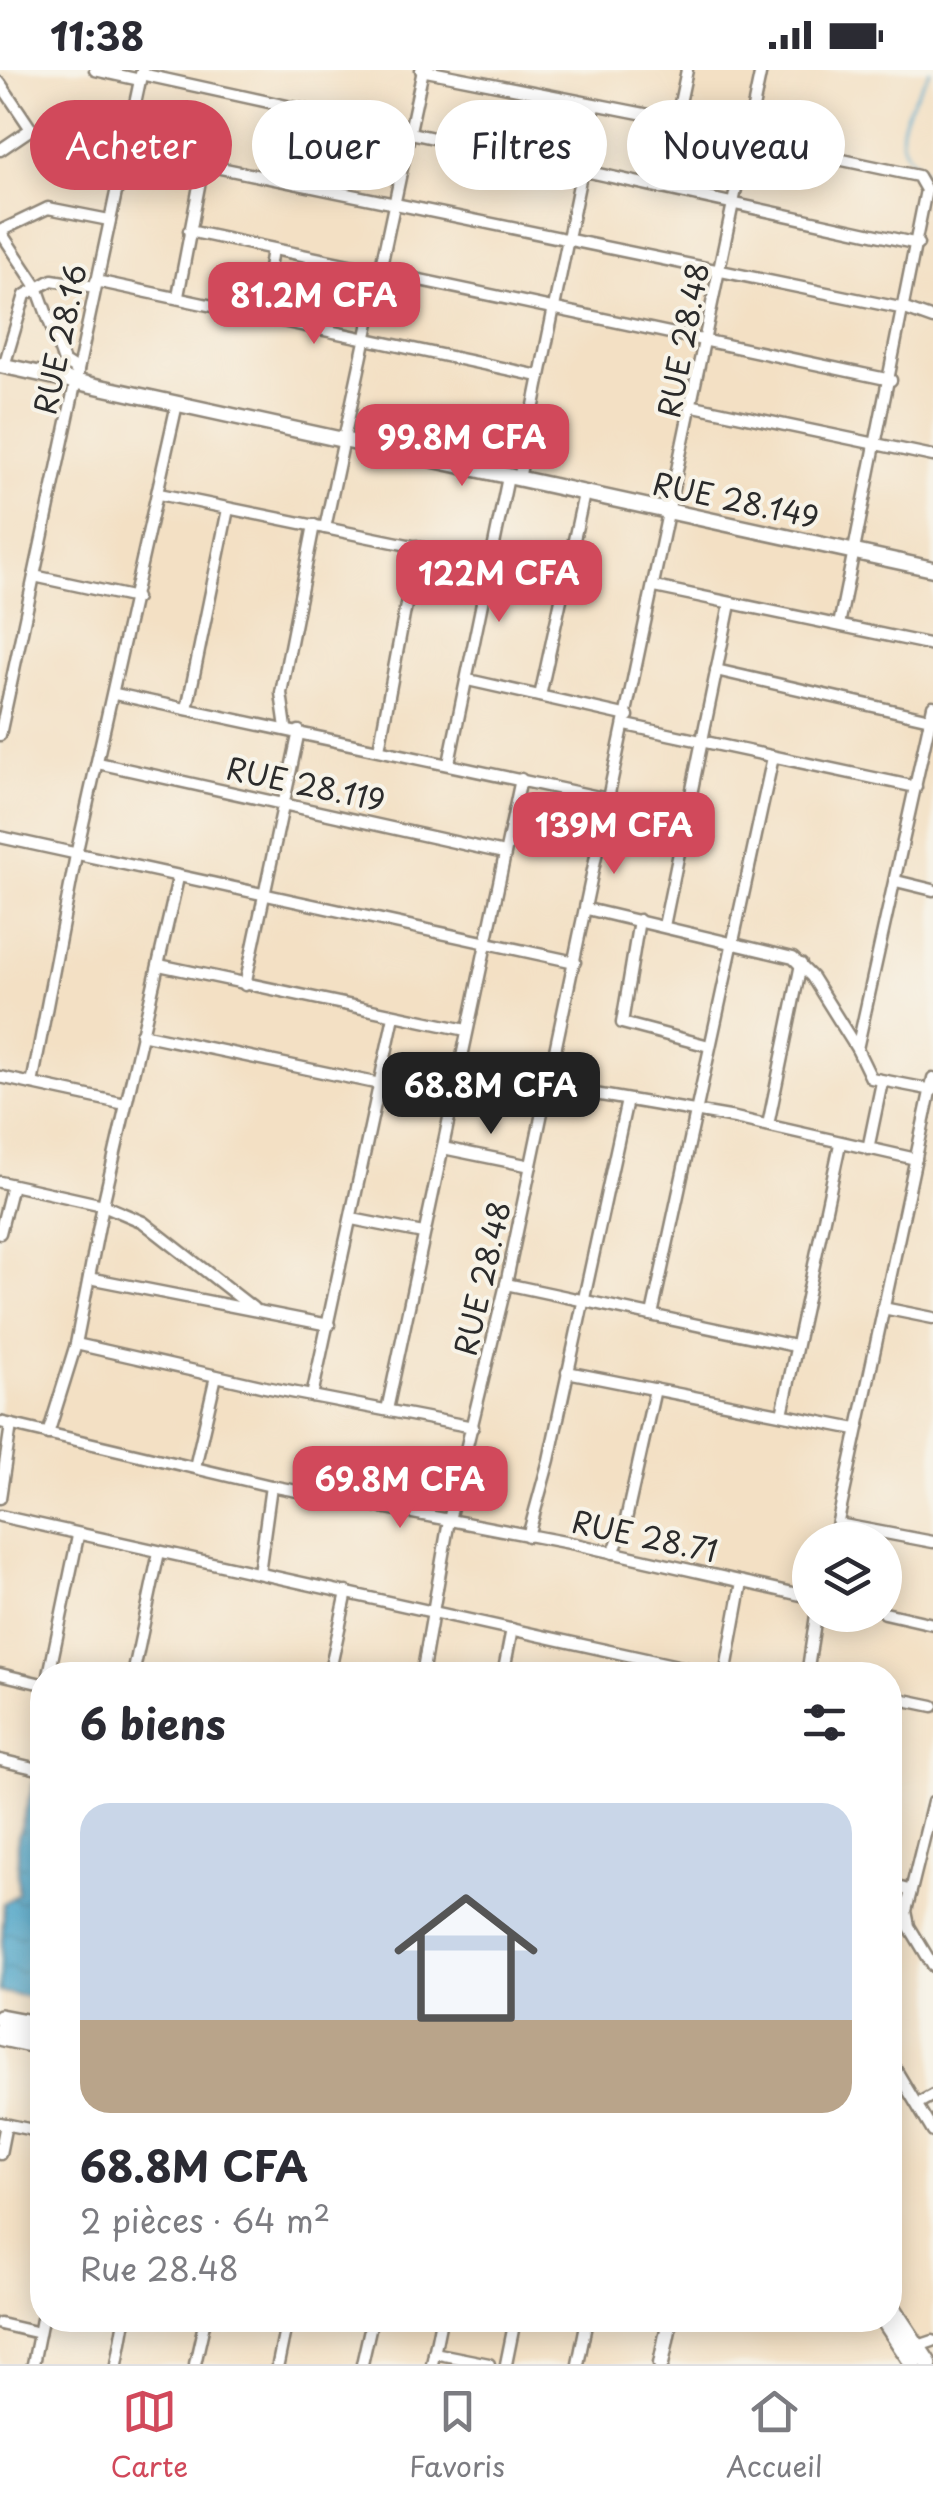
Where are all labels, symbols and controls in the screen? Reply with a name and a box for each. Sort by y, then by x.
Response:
text: 11:38 [50,7,144,64]
chip: Acheter [30,100,232,190]
chip: Louer [252,100,415,190]
chip: Filtres [435,100,607,190]
chip: Nouveau [627,100,845,190]
street label: RUE 28.48 [645,259,719,421]
street label: RUE 28.16 [21,260,97,418]
pin: 81.2M CFA [200,262,428,347]
text: 81.2M CFA [230,270,398,318]
pin: 99.8M CFA [348,404,576,489]
text: 99.8M CFA [377,412,547,460]
street label: RUE 28.149 [649,459,823,539]
pin: 122M CFA [396,540,602,625]
text: 122M CFA [418,548,580,596]
street label: RUE 28.119 [222,744,390,822]
pin: 139M CFA [511,792,717,877]
text: 139M CFA [535,800,693,848]
pin: 68.8M CFA [377,1052,605,1137]
text: 68.8M CFA [404,1060,578,1108]
street label: RUE 28.48 [441,1196,521,1360]
pin: 69.8M CFA [286,1446,514,1531]
text: 69.8M CFA [315,1454,485,1502]
street label: RUE 28.71 [568,1498,722,1572]
map controls [792,1522,902,1632]
button: layers [792,1522,902,1632]
text: 6 biens [80,1691,226,1754]
icon: filters [797,1695,852,1750]
icon: home [376,1868,556,2048]
text: 68.8M CFA [80,2133,308,2196]
text: 2 pièces · 64 m² [80,2196,330,2244]
text: Rue 28.48 [80,2244,239,2292]
tab: Carte [110,2384,188,2487]
tab: Favoris [409,2384,505,2487]
tab: Accueil [726,2384,823,2487]

